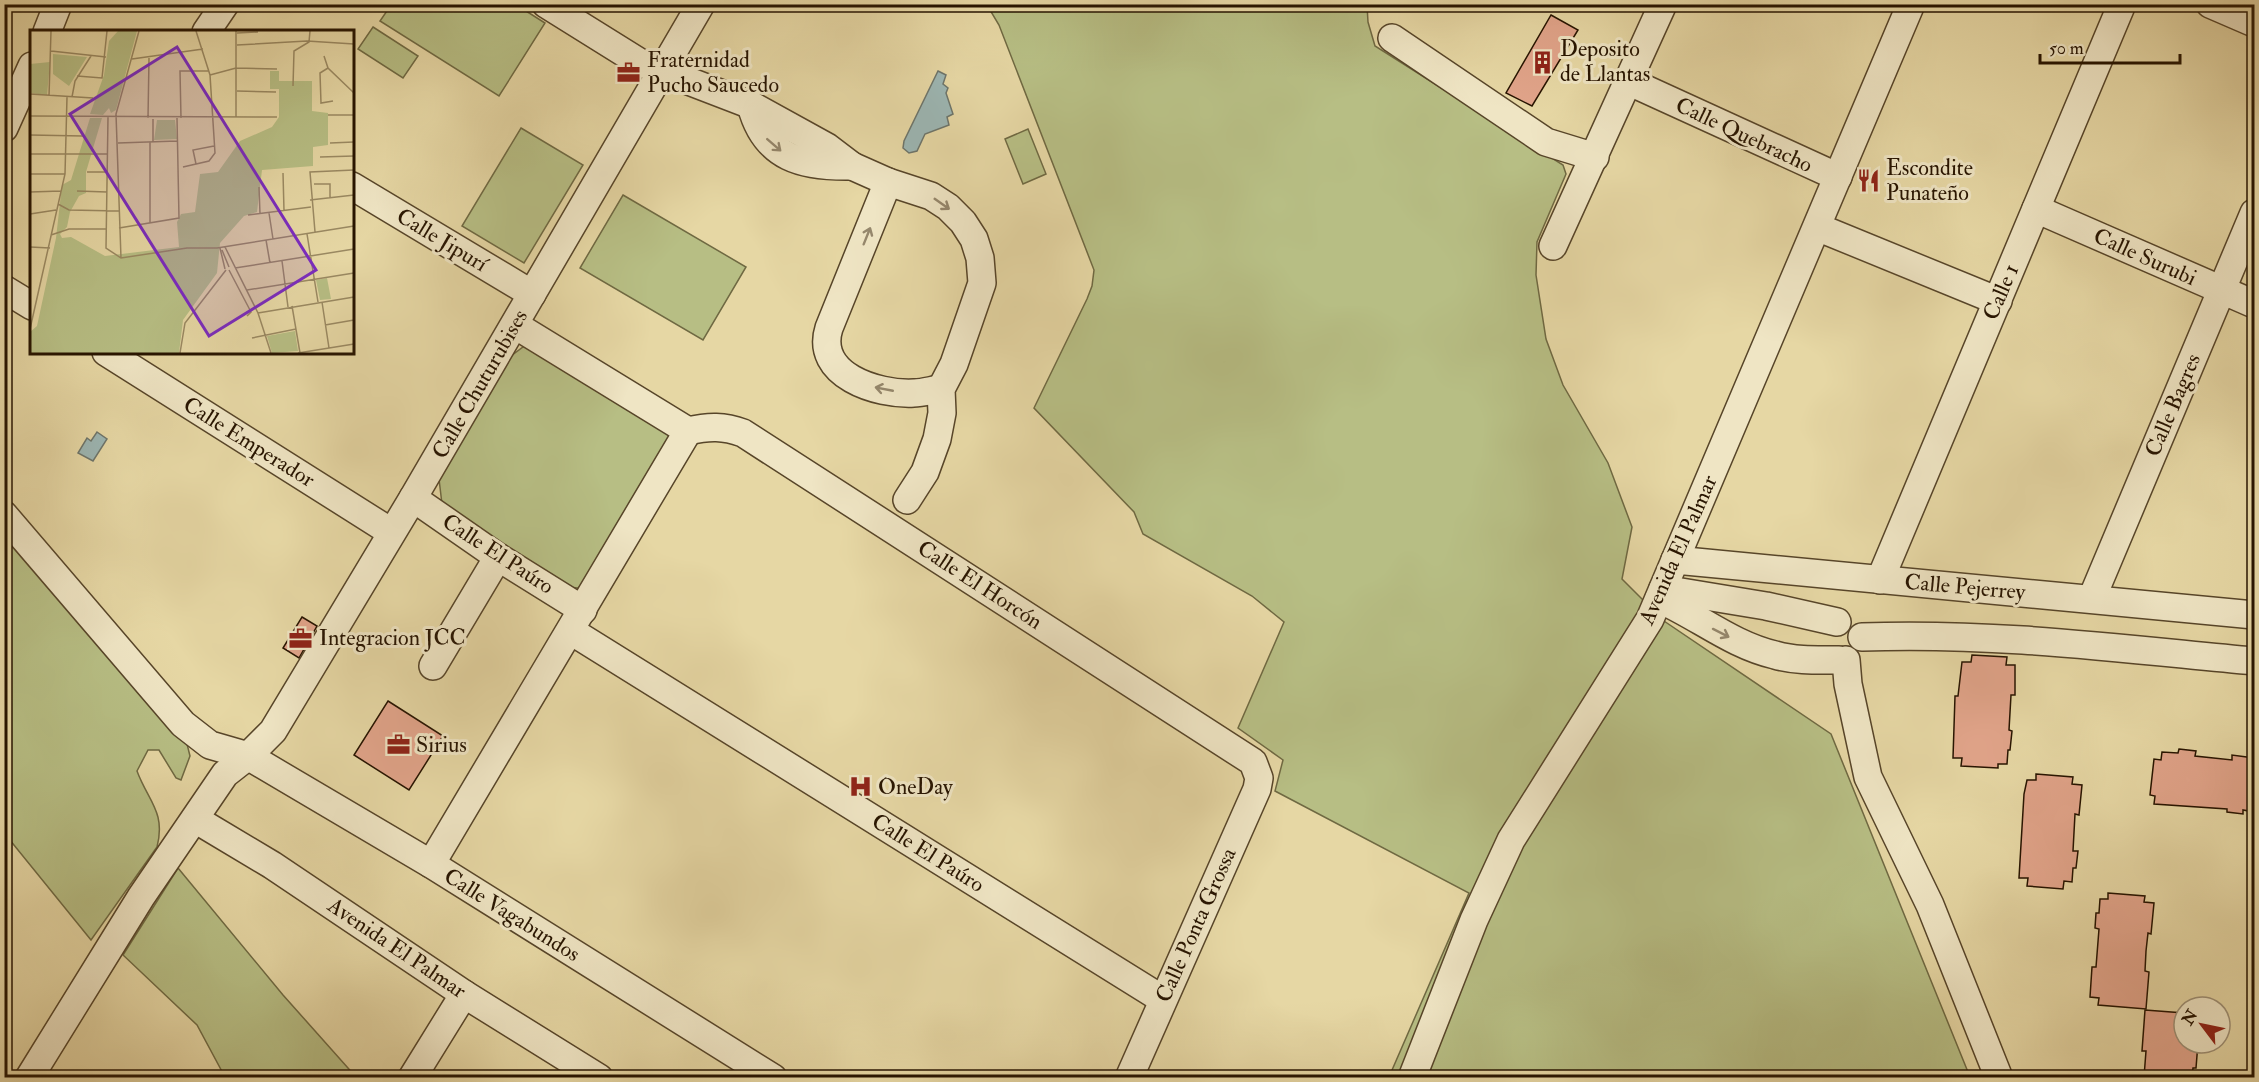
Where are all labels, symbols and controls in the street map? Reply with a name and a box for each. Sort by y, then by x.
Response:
scale bar [2040,27,2180,65]
inset map [30,30,354,354]
place label: Deposito de Llantas [1560,35,1650,88]
text: 50 m [2049,37,2084,60]
place label: Fraternidad Pucho Saucedo [647,46,779,99]
building icon: Deposito de Llantas [1529,49,1555,75]
office icon: Fraternidad Pucho Saucedo [616,60,642,86]
street label: Calle Quebracho [1671,91,1817,179]
one-way arrow [766,138,781,152]
place label: Escondite Punateño [1886,154,1973,207]
restaurant icon: Escondite Punateño [1855,168,1881,194]
one-way arrow [934,198,950,210]
street label: Calle Jipurí [391,202,494,280]
street label: Calle Surubi [2089,222,2201,292]
one-way arrow [862,227,873,246]
street label: Calle 1 [1977,260,2025,324]
street label: Calle Chuturubises [426,304,534,464]
street label: Calle Bagres [2139,349,2207,461]
one-way arrow [874,383,894,394]
street label: Calle Emperador [177,390,321,495]
street label: Avenida El Palmar [1632,470,1724,630]
street label: Calle El Paúro [437,507,559,601]
street label: Calle El Horcón [912,534,1048,636]
street label: Calle Pejerrey [1903,568,2027,606]
place label: Integracion JCC [319,624,466,652]
office icon: Integracion JCC [288,625,314,651]
one-way arrow [1712,628,1730,639]
place label: Sirius [416,731,467,759]
office icon: Sirius [385,732,411,758]
place label: OneDay [878,773,953,801]
hospital icon: OneDay [847,774,873,800]
street label: Calle El Paúro [866,807,990,899]
street label: Calle Ponta Grossa [1149,842,1243,1007]
street label: Calle Vagabundos [439,862,585,968]
street label: Avenida El Palmar [322,891,472,1005]
north arrow [2172,995,2232,1055]
text: N [2177,1006,2203,1030]

